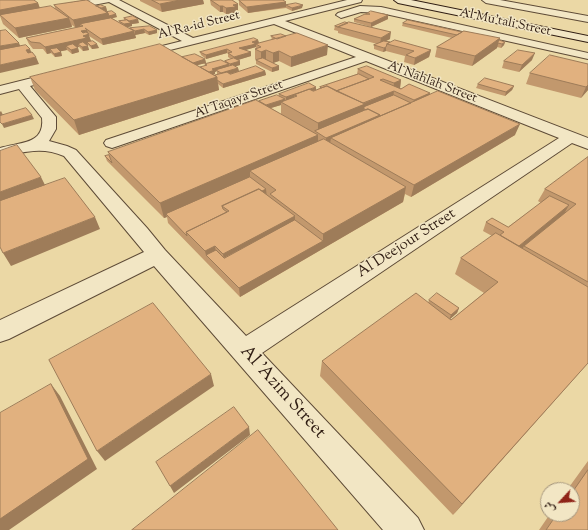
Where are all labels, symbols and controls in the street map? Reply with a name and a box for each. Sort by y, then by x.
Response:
street label: Al Mu'tali Street [458,6,552,40]
street label: Al Ra-id Street [156,8,242,44]
street label: Al Nahlah Street [385,59,479,107]
street label: Al Taqaya Street [193,78,285,122]
street label: Al Deejour Street [354,205,460,283]
street label: Al 'Azim Street [235,342,329,444]
north arrow [540,482,580,522]
text: ش [541,498,560,515]

